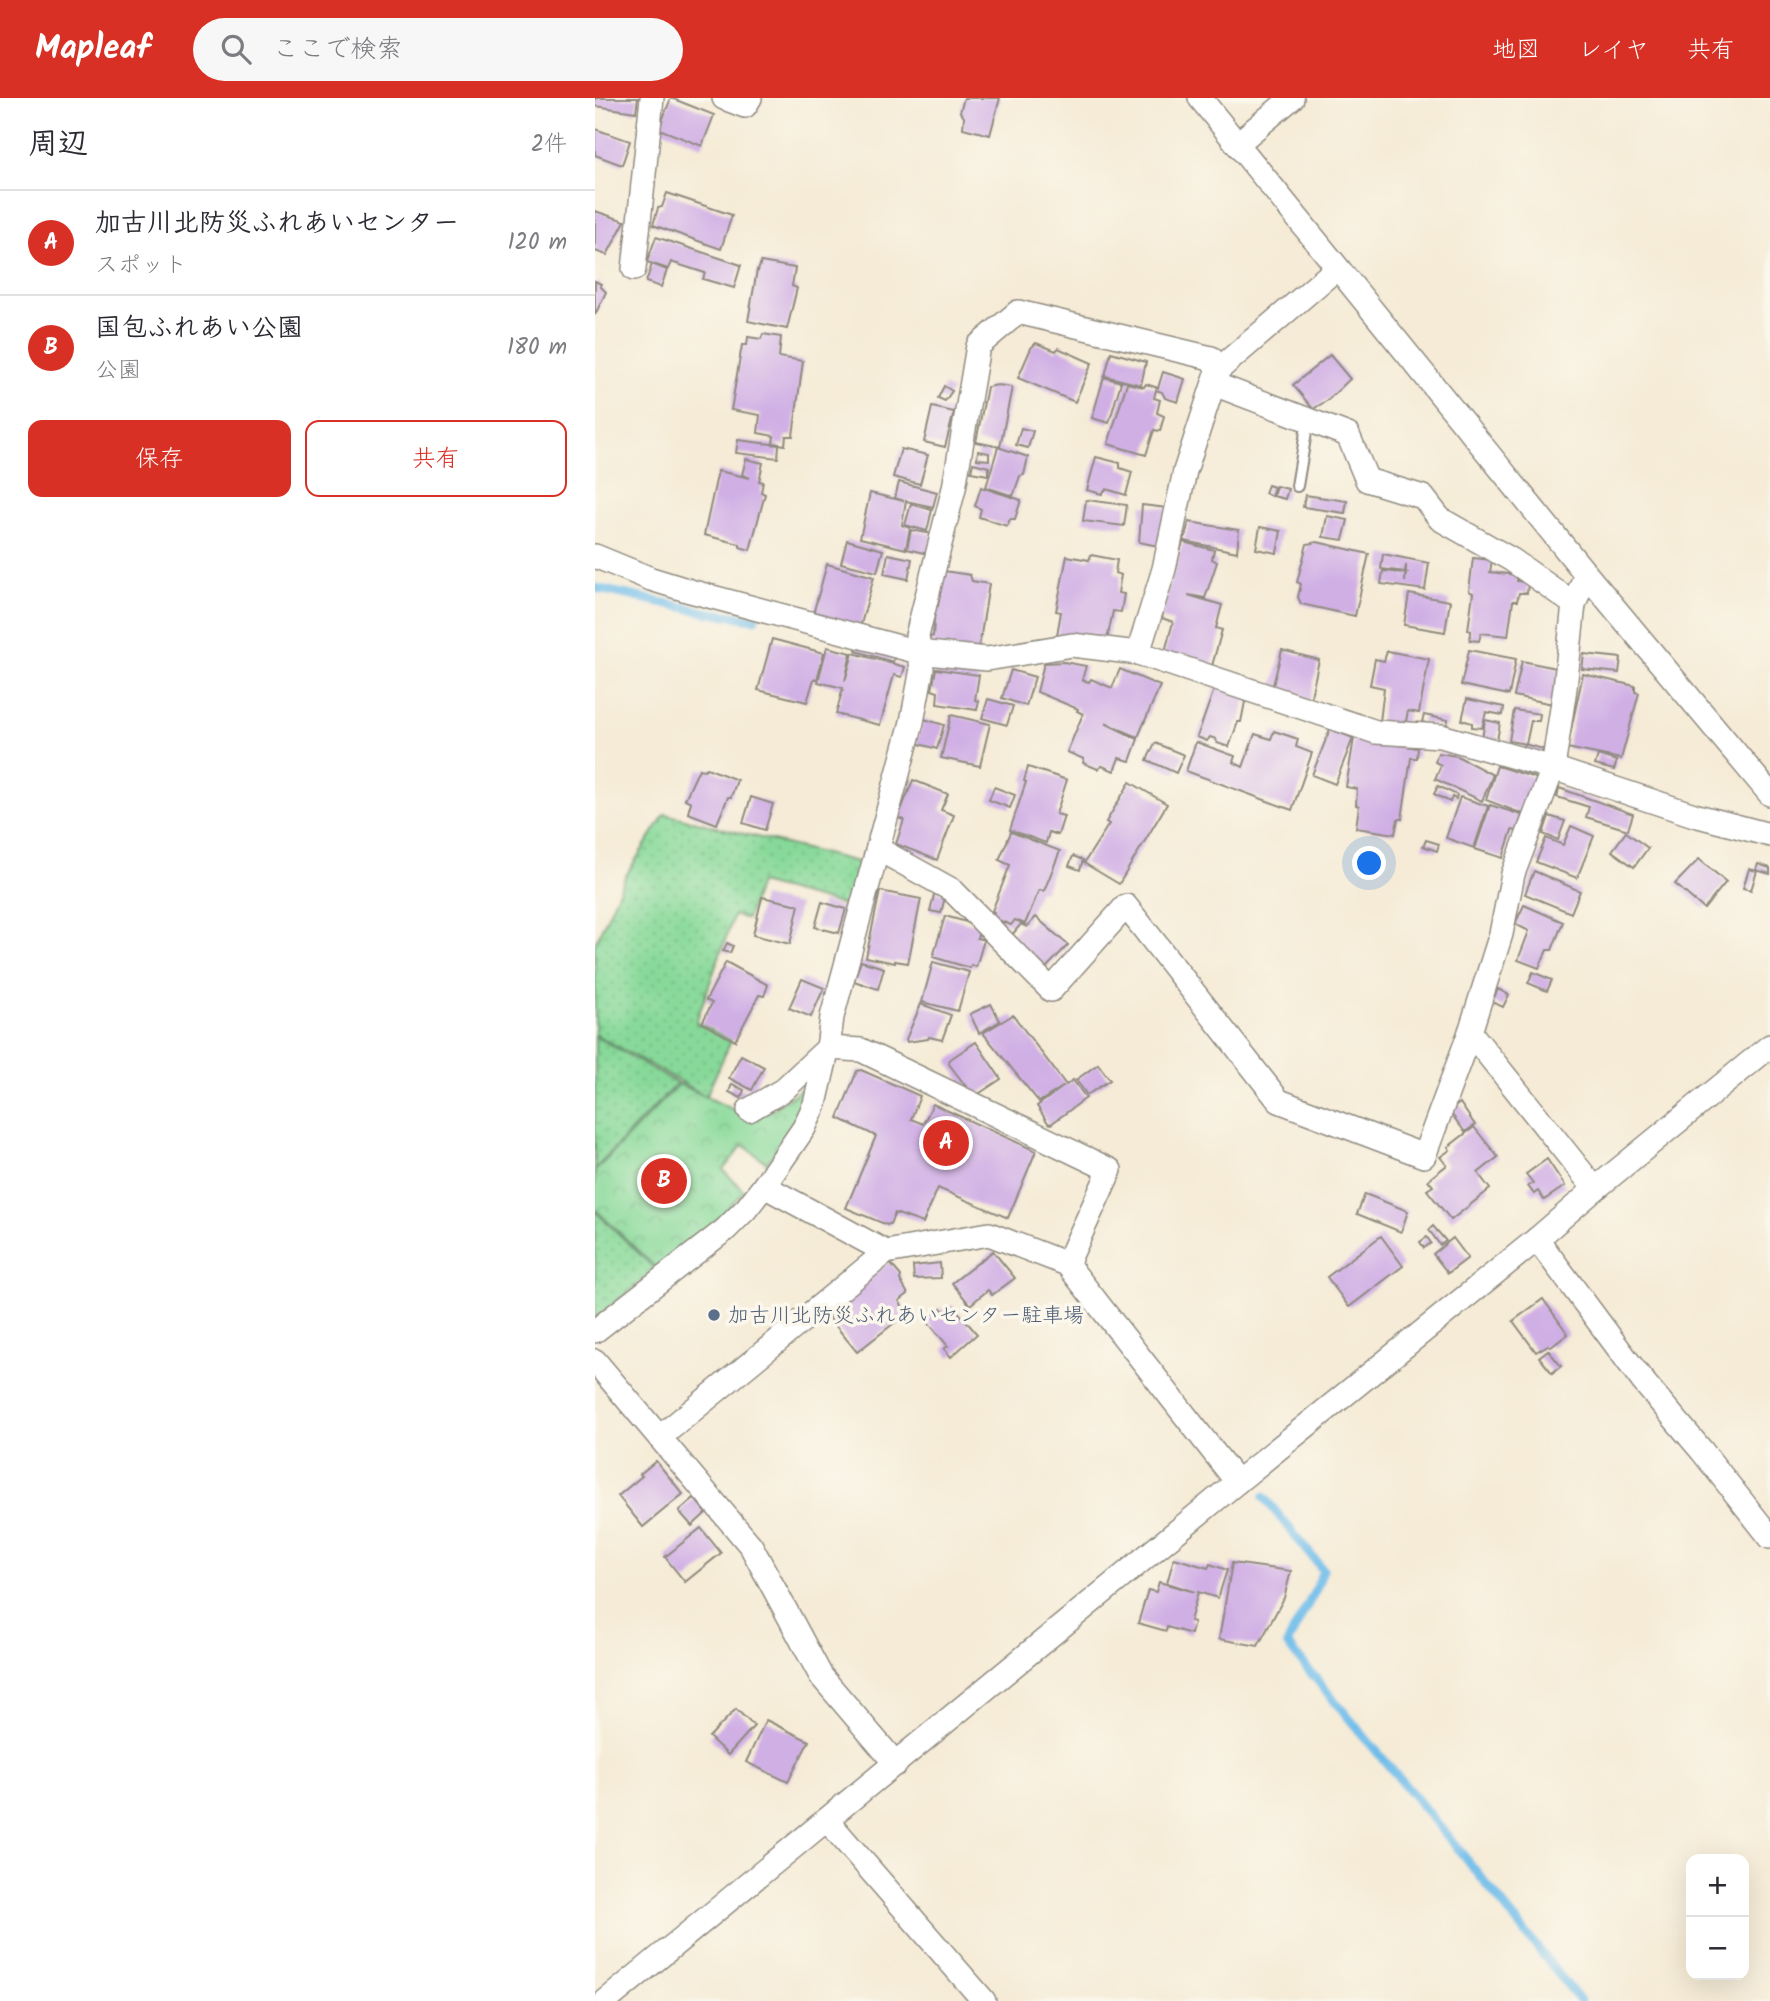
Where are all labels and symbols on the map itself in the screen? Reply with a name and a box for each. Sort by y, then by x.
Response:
your location [1352,846,1386,880]
pin: A [923,1117,969,1169]
pin: B [641,1155,687,1207]
place label: 加古川北防災ふれあいセンター駐車場 [728,1300,1084,1333]
marker: 加古川北防災ふれあいセンター駐車場 [706,1307,722,1323]

